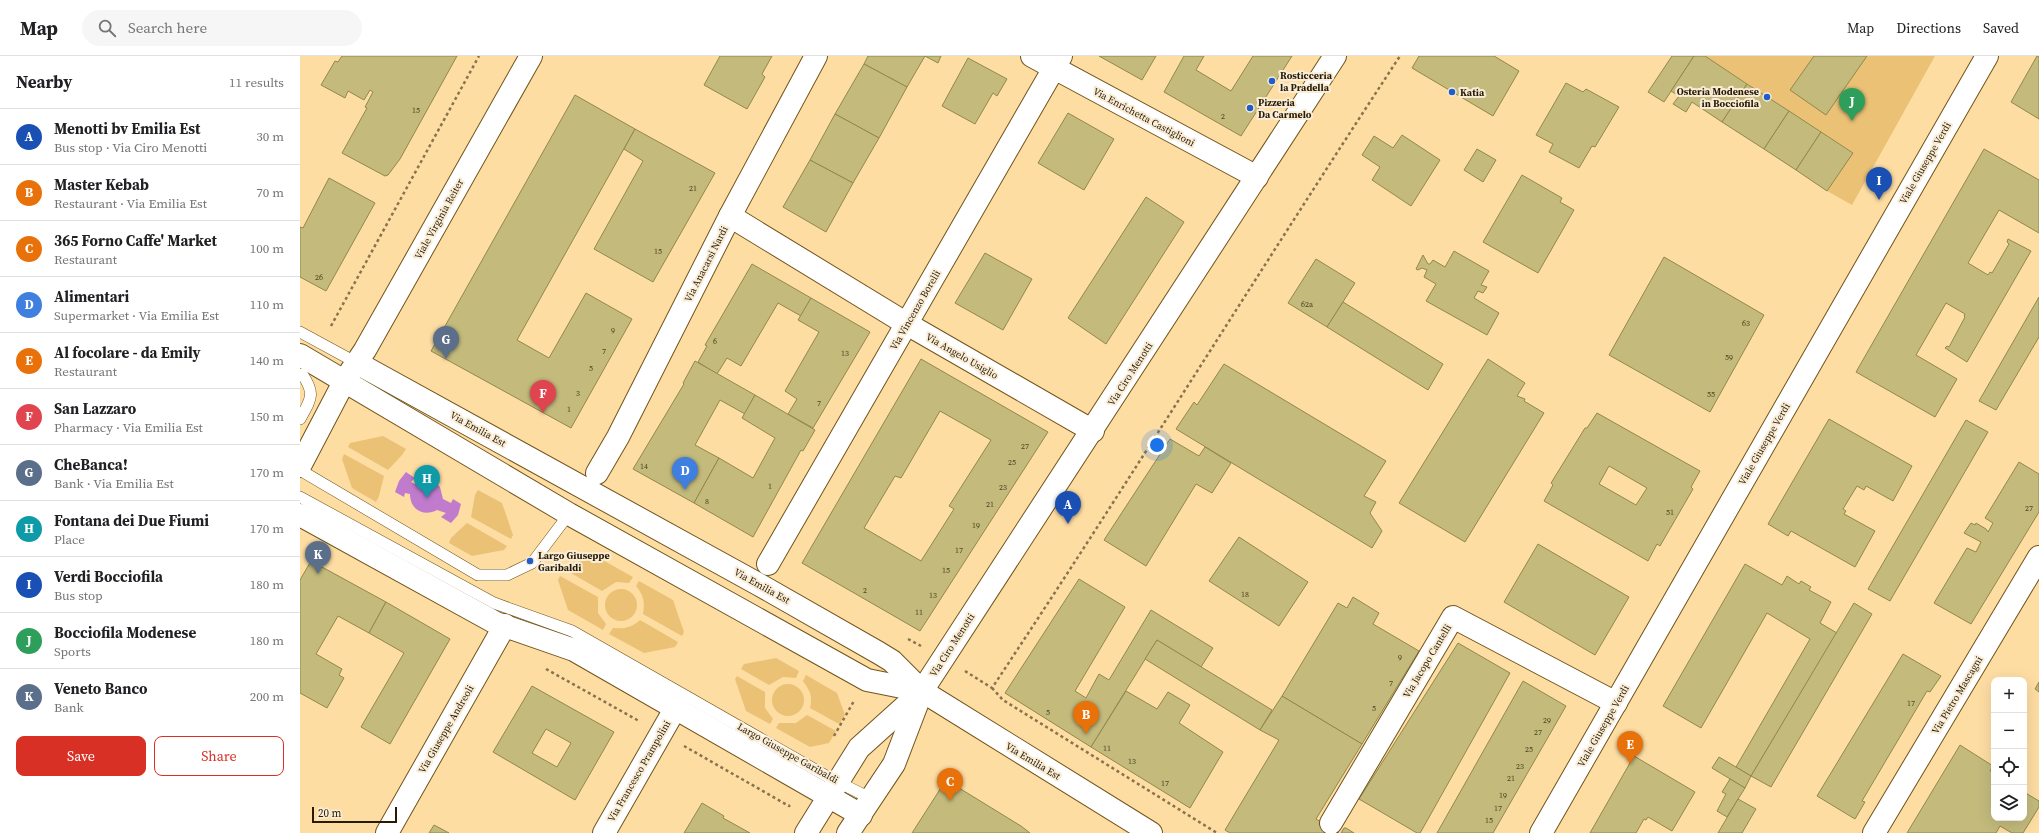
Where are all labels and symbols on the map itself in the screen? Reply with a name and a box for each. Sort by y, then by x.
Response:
place label: Rosticceria la Pradella [1280,69,1333,94]
marker: Rosticceria la Pradella [1267,76,1277,86]
street label: Via Enrichetta Castiglioni [1091,85,1197,149]
place label: Osteria Modenese in Bocciofila [1677,85,1760,110]
place label: Katia [1460,86,1485,99]
marker: Katia [1447,87,1457,97]
pin: J [1839,88,1865,121]
marker: Osteria Modenese in Bocciofila [1762,92,1772,102]
place label: Pizzeria Da Carmelo [1258,96,1312,121]
marker: Pizzeria Da Carmelo [1245,103,1255,113]
house number: 15 [412,105,420,116]
house number: 2 [1221,111,1225,122]
street label: Viale Giuseppe Verdi [1896,120,1954,206]
pin: I [1866,167,1892,200]
street label: Viale Virginia Reiter [412,176,467,261]
house number: 21 [689,183,697,194]
street label: Via Anacarsi Nardi [681,224,731,304]
house number: 15 [654,246,662,257]
street label: Via Vincenzo Borelli [887,268,943,352]
house number: 26 [315,272,323,283]
house number: 62a [1301,299,1314,310]
house number: 63 [1742,318,1750,329]
house number: 9 [611,325,615,336]
pin: G [433,326,459,359]
street label: Via Angelo Usiglio [924,330,1001,382]
house number: 6 [713,336,717,347]
street label: Via Ciro Menotti [1105,340,1155,408]
house number: 7 [602,346,606,357]
house number: 13 [841,348,849,359]
house number: 59 [1725,352,1733,363]
house number: 5 [589,363,593,374]
pin: F [530,380,556,413]
house number: 3 [576,388,580,399]
house number: 55 [1707,389,1715,400]
house number: 7 [817,398,821,409]
street label: Viale Giuseppe Verdi [1735,401,1793,487]
house number: 1 [567,404,571,415]
street label: Via Emilia Est [448,408,509,450]
your location [1147,435,1167,455]
house number: 27 [1021,441,1029,452]
pin: D [672,457,698,490]
house number: 25 [1008,457,1016,468]
house number: 14 [640,461,648,472]
pin: H [414,465,440,498]
house number: 1 [768,481,772,492]
house number: 23 [999,482,1007,493]
pin: A [1055,491,1081,524]
house number: 8 [705,496,709,507]
house number: 21 [986,499,994,510]
house number: 27 [2025,503,2033,514]
house number: 51 [1666,507,1674,518]
house number: 19 [972,520,980,531]
pin: K [305,541,331,574]
house number: 17 [955,545,963,556]
place label: Largo Giuseppe Garibaldi [538,549,610,574]
marker: Largo Giuseppe Garibaldi [525,556,535,566]
street label: Via Emilia Est [732,565,793,607]
house number: 15 [942,565,950,576]
house number: 2 [863,585,867,596]
house number: 18 [1241,589,1249,600]
house number: 13 [929,590,937,601]
house number: 11 [915,607,923,618]
street label: Via Ciro Menotti [927,611,977,679]
street label: Via Jacopo Cantelli [1400,622,1454,700]
house number: 9 [1398,652,1402,663]
street label: Via Pietro Mascagni [1929,654,1985,736]
house number: 7 [1389,678,1393,689]
street label: Via Giuseppe Andreoli [415,683,477,775]
street label: Viale Giuseppe Verdi [1574,683,1632,769]
house number: 17 [1907,698,1915,709]
pin: B [1073,701,1099,734]
house number: 5 [1372,703,1376,714]
house number: 5 [1046,707,1050,718]
house number: 29 [1543,715,1551,726]
street label: Via Francesco Prampolini [605,718,673,824]
street label: Largo Giuseppe Garibaldi [735,720,841,786]
house number: 27 [1534,727,1542,738]
pin: E [1617,731,1643,764]
street label: Via Emilia Est [1003,739,1063,783]
house number: 11 [1103,743,1111,754]
house number: 25 [1525,744,1533,755]
house number: 13 [1128,756,1136,767]
house number: 23 [1516,761,1524,772]
pin: C [937,768,963,801]
house number: 21 [1507,773,1515,784]
house number: 17 [1161,778,1169,789]
house number: 19 [1499,790,1507,801]
house number: 17 [1494,803,1502,814]
scale bar [312,805,397,824]
house number: 15 [1485,815,1493,826]

